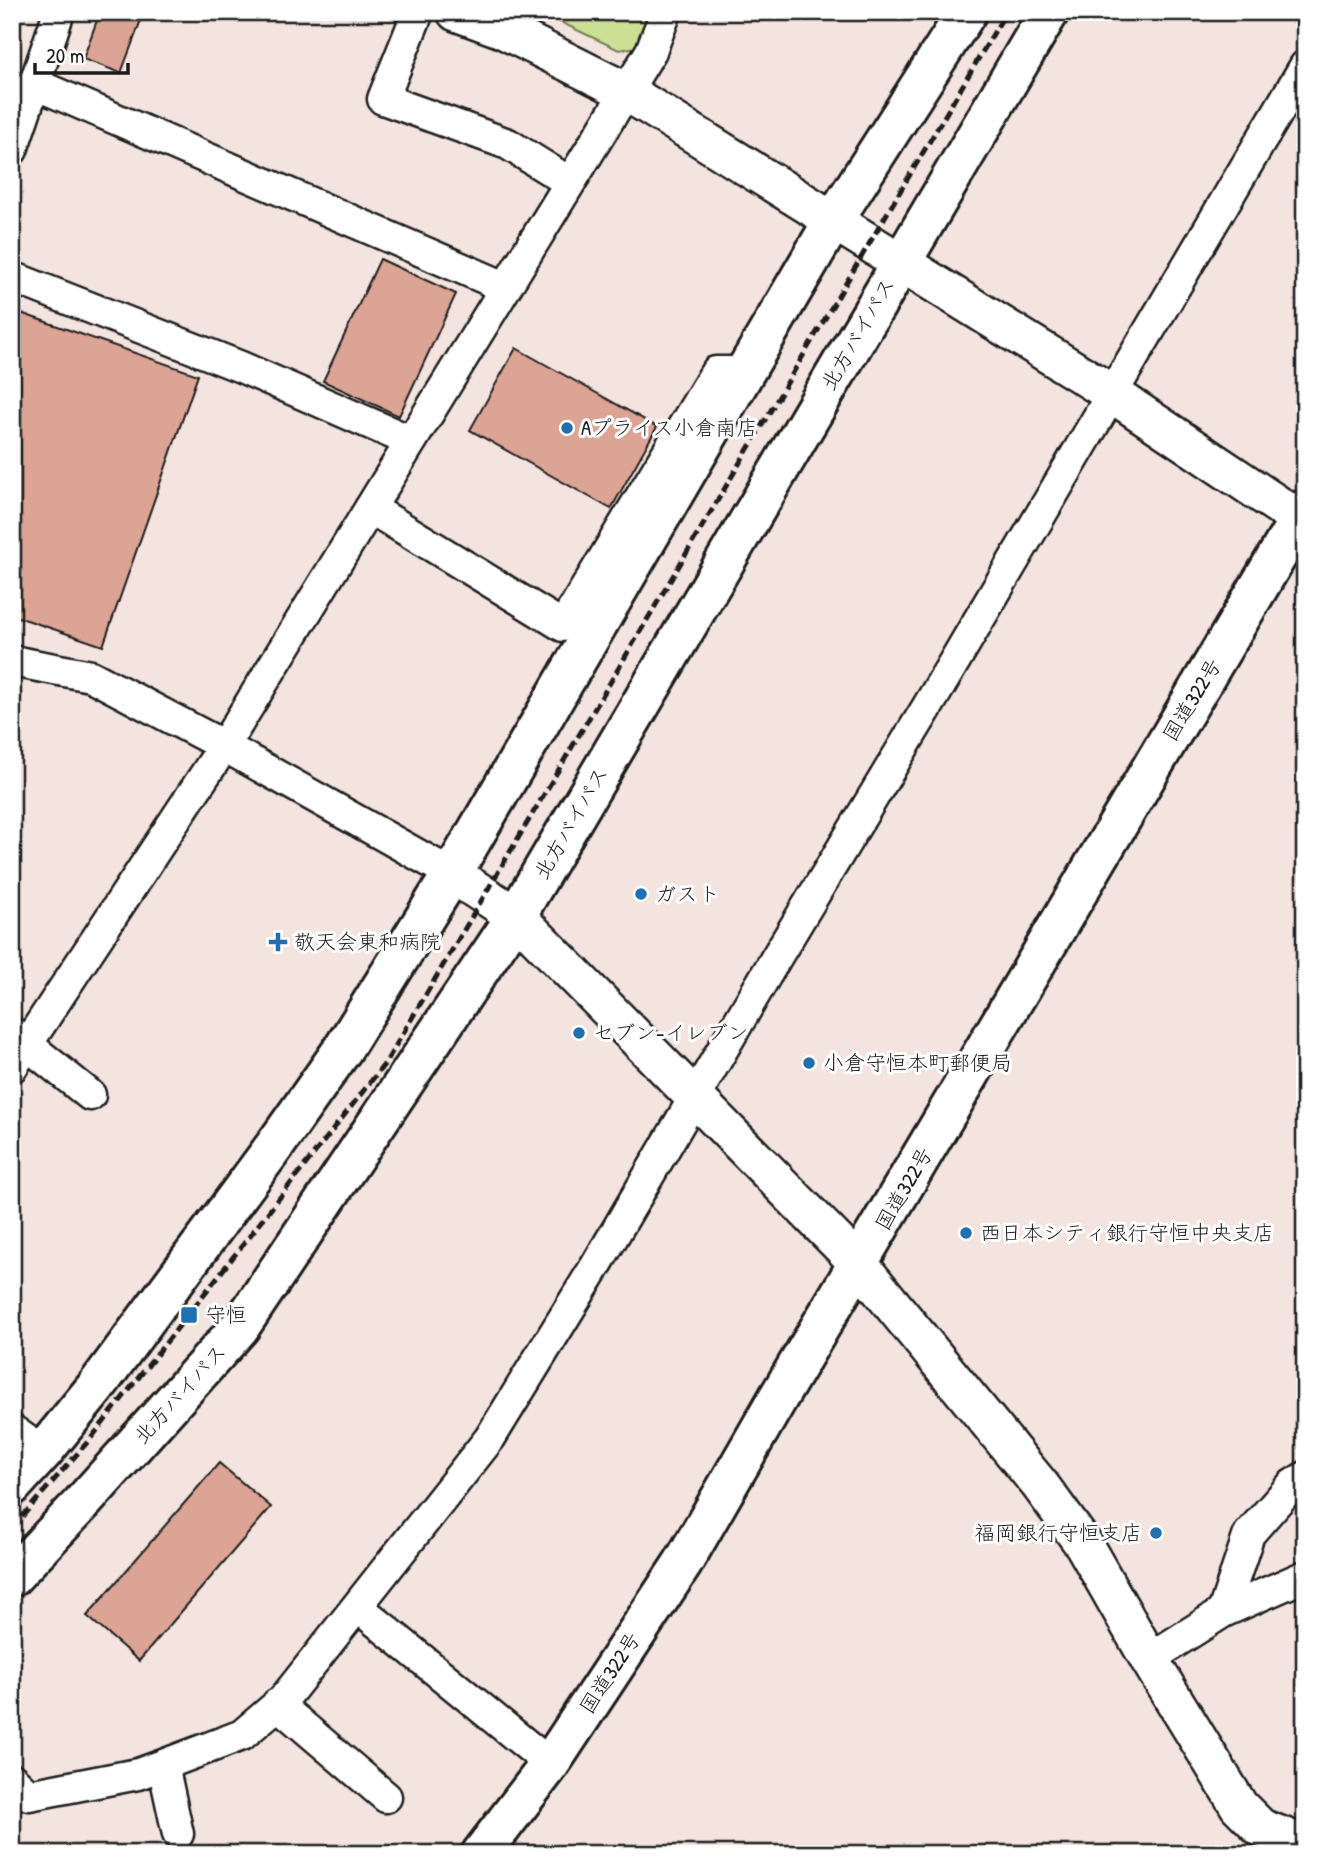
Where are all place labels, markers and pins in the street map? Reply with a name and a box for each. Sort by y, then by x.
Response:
place label: Aプライス小倉南店 [581,413,758,442]
marker: Aプライス小倉南店 [559,420,575,436]
place label: ガスト [655,879,720,908]
marker: ガスト [633,886,649,902]
place label: 敬天会東和病院 [294,927,441,956]
marker: 敬天会東和病院 [268,932,288,952]
place label: セブン-イレブン [593,1018,748,1047]
marker: セブン-イレブン [571,1025,587,1041]
place label: 小倉守恒本町郵便局 [823,1048,1012,1077]
marker: 小倉守恒本町郵便局 [801,1055,817,1071]
place label: 西日本シティ銀行守恒中央支店 [980,1218,1274,1247]
marker: 西日本シティ銀行守恒中央支店 [958,1225,974,1241]
place label: 守恒 [205,1300,247,1329]
marker: 守恒 [179,1305,199,1325]
place label: 福岡銀行守恒支店 [974,1518,1142,1547]
marker: 福岡銀行守恒支店 [1148,1525,1164,1541]

